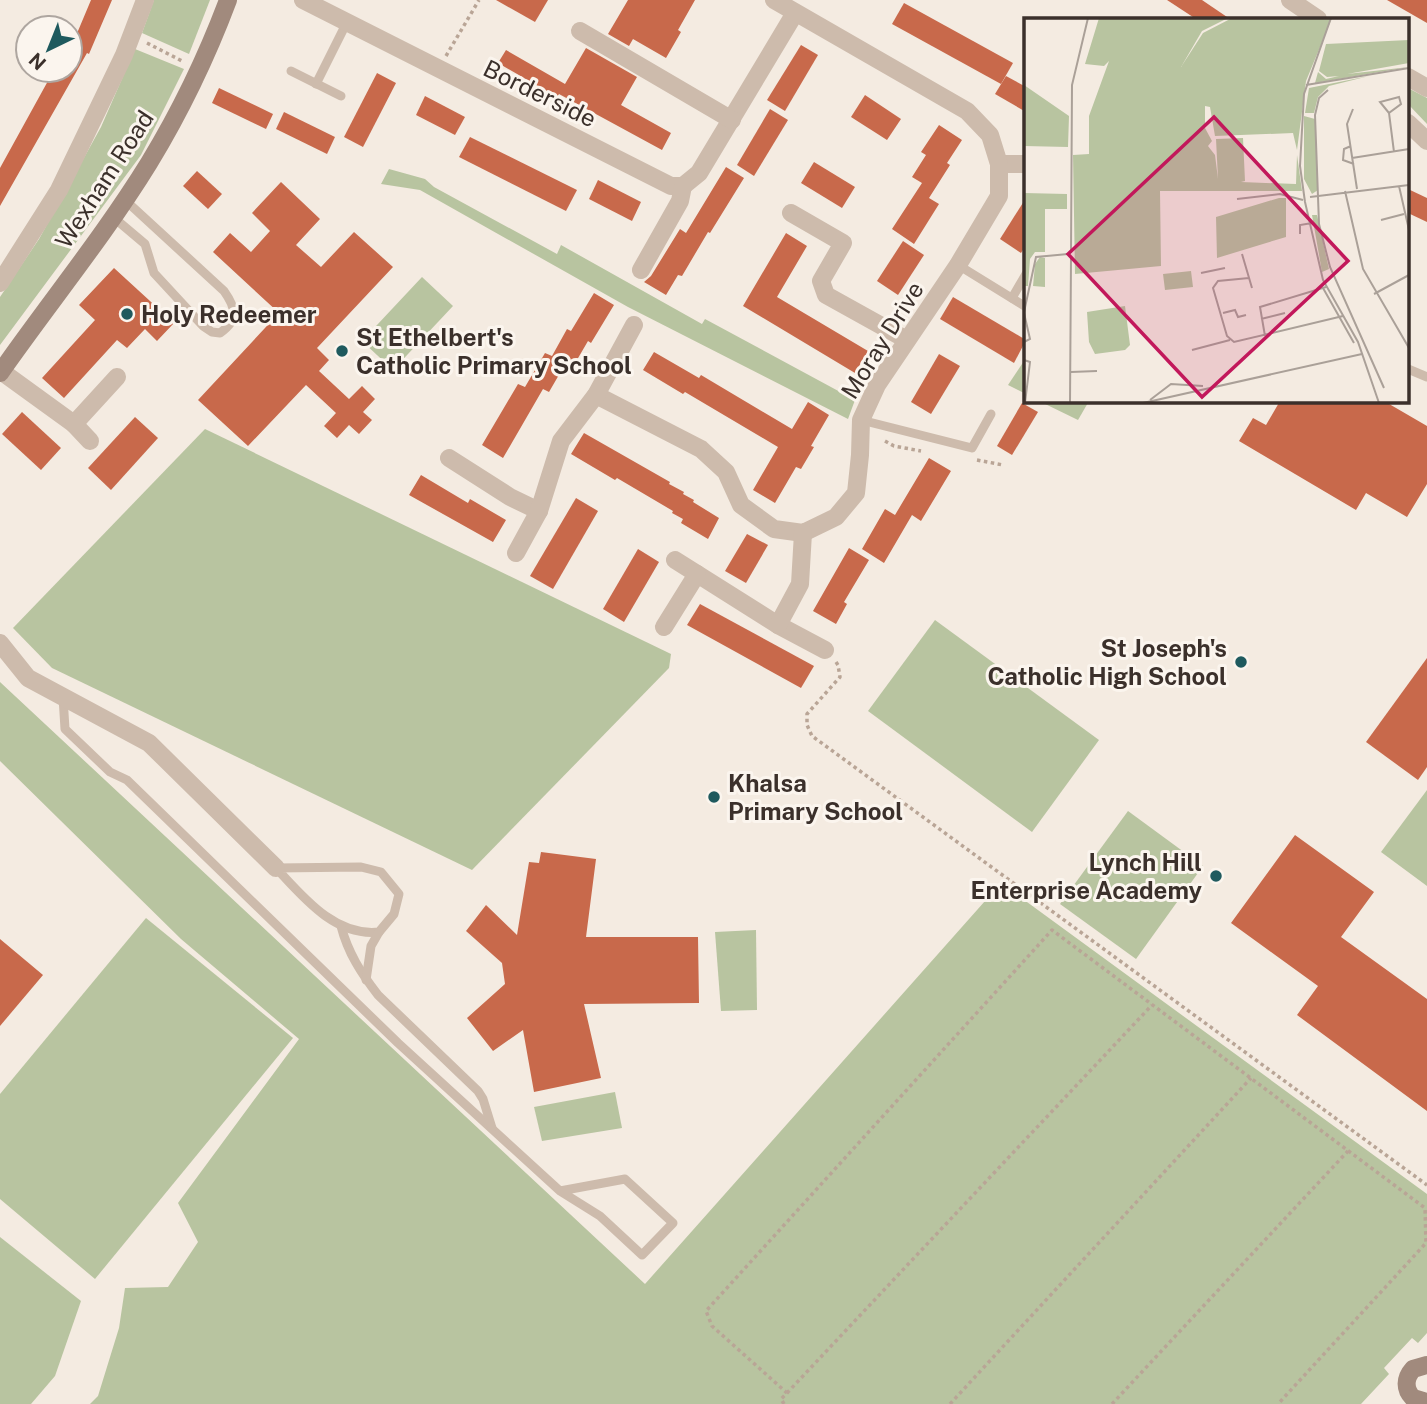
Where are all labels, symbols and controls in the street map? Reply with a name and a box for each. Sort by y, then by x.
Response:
north arrow [14,14,84,84]
inset map [1024,18,1410,402]
text: N [24,48,50,75]
street label: Borderside [479,54,601,132]
street label: Wexham Road [49,105,159,253]
street label: Moray Drive [835,276,929,404]
place label: Holy Redeemer [141,300,317,328]
marker: Holy Redeemer [119,306,135,322]
place label: St Ethelbert's Catholic Primary School [356,323,632,379]
marker: St Ethelbert's Catholic Primary School [334,343,350,359]
place label: St Joseph's Catholic High School [987,634,1227,690]
marker: St Joseph's Catholic High School [1233,654,1249,670]
place label: Khalsa Primary School [728,769,903,825]
marker: Khalsa Primary School [706,789,722,805]
place label: Lynch Hill Enterprise Academy [970,848,1202,904]
marker: Lynch Hill Enterprise Academy [1208,868,1224,884]

